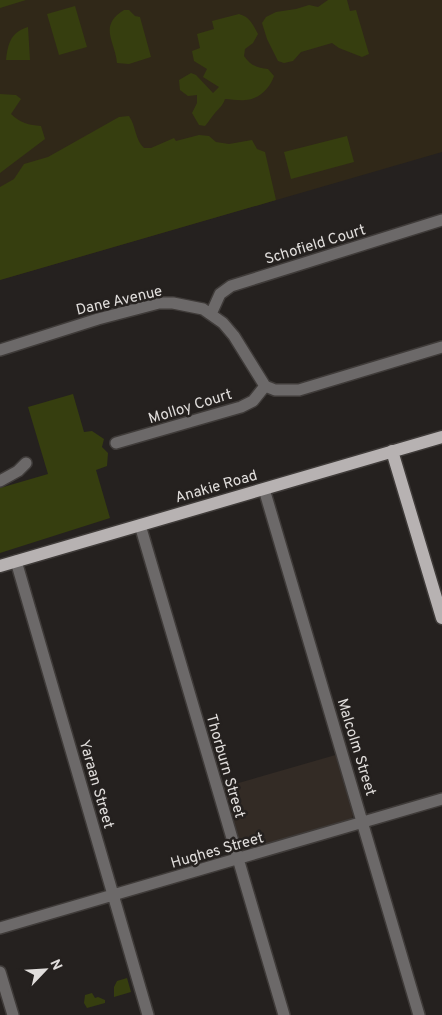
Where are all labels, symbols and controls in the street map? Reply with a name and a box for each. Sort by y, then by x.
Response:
street label: Schofield Court [263,221,368,270]
street label: Dane Avenue [74,282,164,321]
street label: Molloy Court [146,386,235,429]
street label: Anakie Road [173,467,260,508]
street label: Malcolm Street [332,696,379,798]
street label: Thorburn Street [201,712,249,821]
street label: Yaraan Street [74,738,117,831]
street label: Hughes Street [169,829,266,874]
north arrow [20,945,70,995]
text: N [46,957,65,973]

